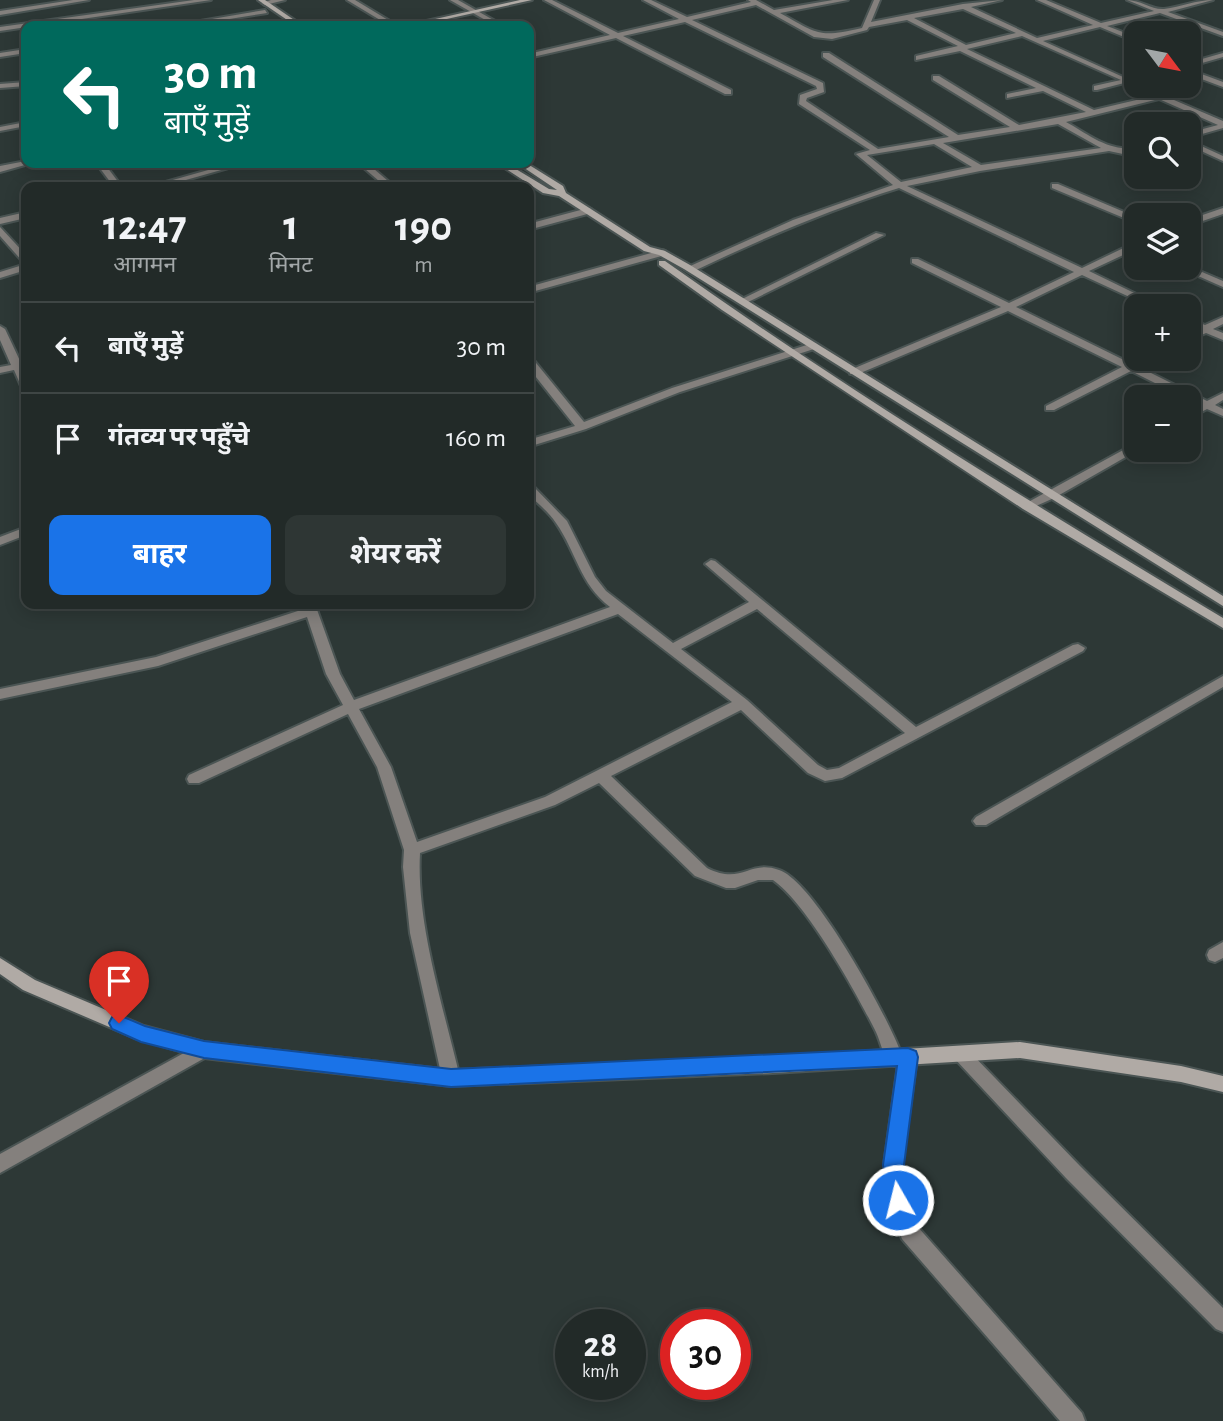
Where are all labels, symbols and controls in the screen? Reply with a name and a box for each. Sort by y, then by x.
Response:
north arrow [1124,21,1200,98]
map controls [1124,21,1201,462]
icon: left [49,49,140,140]
text: 30 m [164,49,258,98]
text: बाएँ मुड़ें [164,107,250,139]
button: search [1124,112,1201,189]
button: layers [1124,203,1201,280]
text: 12:47 [103,205,187,247]
text: 1 [283,205,298,247]
text: 190 [395,206,452,248]
text: आगमन [113,254,176,277]
text: मिनट [269,254,313,277]
text: m [414,254,433,277]
button: + [1124,294,1201,371]
icon: left [49,329,87,367]
text: बाएँ मुड़ें [108,333,183,359]
text: 30 m [456,334,506,360]
button: − [1124,385,1201,462]
icon: arrive [49,420,87,458]
text: गंतव्य पर पहुँचे [108,424,250,450]
text: 160 m [446,425,506,451]
button: बाहर [49,515,271,595]
button: शेयर करें [285,515,506,595]
pin [89,951,149,1023]
icon: arrive [100,962,138,1000]
position arrow [861,1163,935,1237]
speed limit sign: 30 [660,1309,751,1400]
text: 28 [584,1328,617,1363]
text: km/h [582,1363,619,1381]

